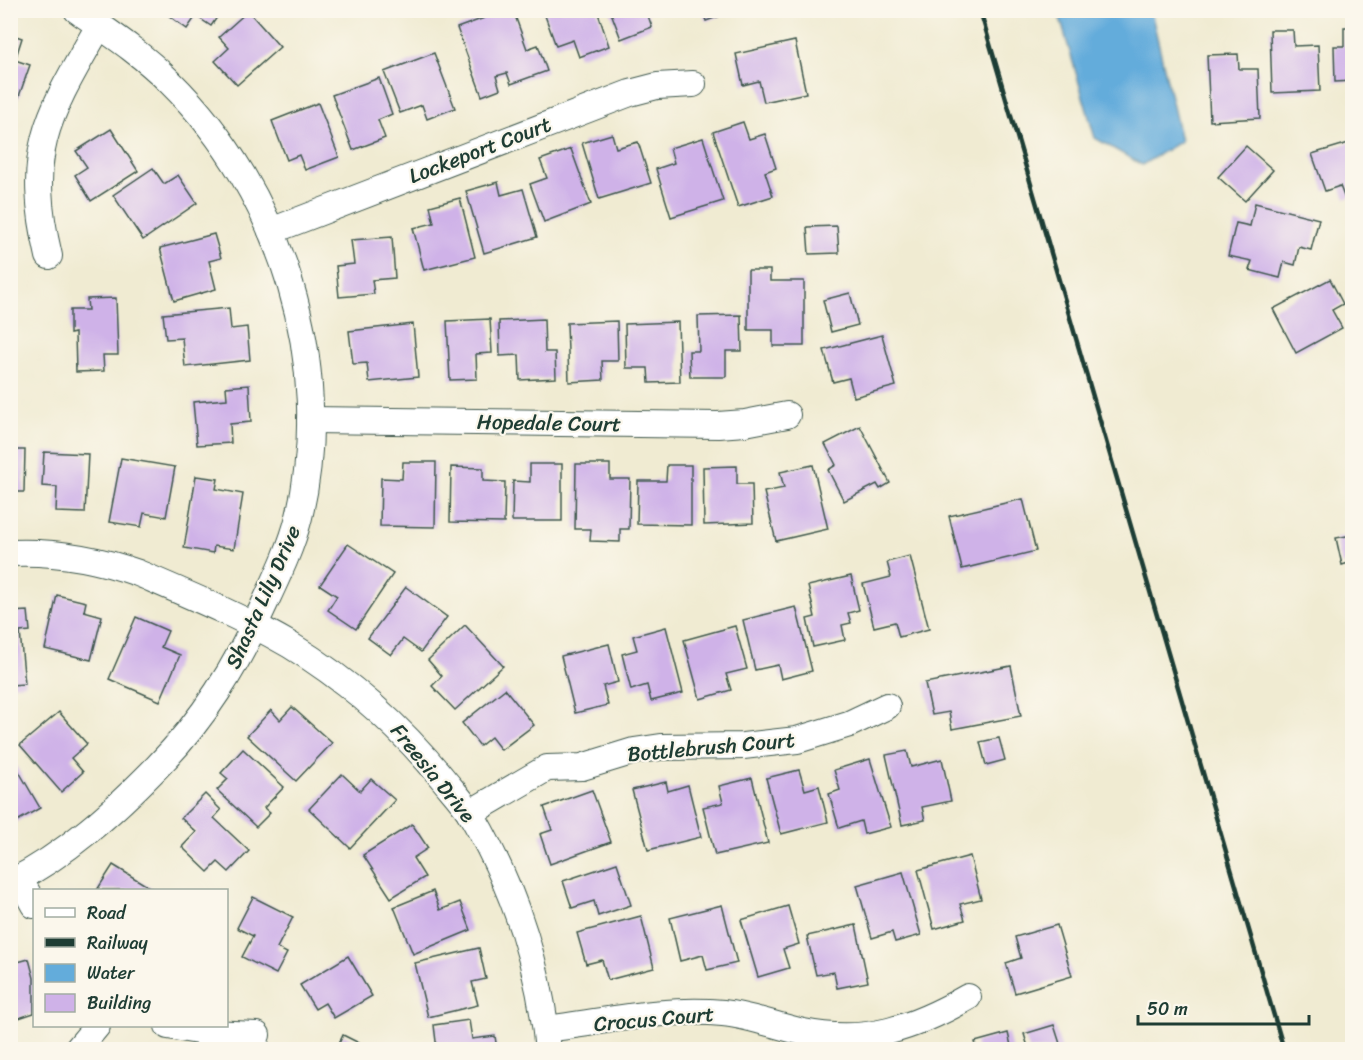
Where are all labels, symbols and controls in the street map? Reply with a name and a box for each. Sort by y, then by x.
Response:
street label: Lockeport Court [403,105,557,195]
street label: Hopedale Court [477,403,621,443]
street label: Shasta Lily Drive [214,519,312,675]
street label: Freesia Drive [380,714,486,832]
street label: Bottlebrush Court [626,721,796,773]
legend [33,889,228,1027]
text: Road [87,897,127,929]
text: Railway [87,927,149,959]
text: Water [87,957,136,989]
text: Building [87,987,151,1019]
scale bar [1138,988,1309,1026]
text: 50 m [1147,993,1188,1025]
street label: Crocus Court [592,995,716,1043]

